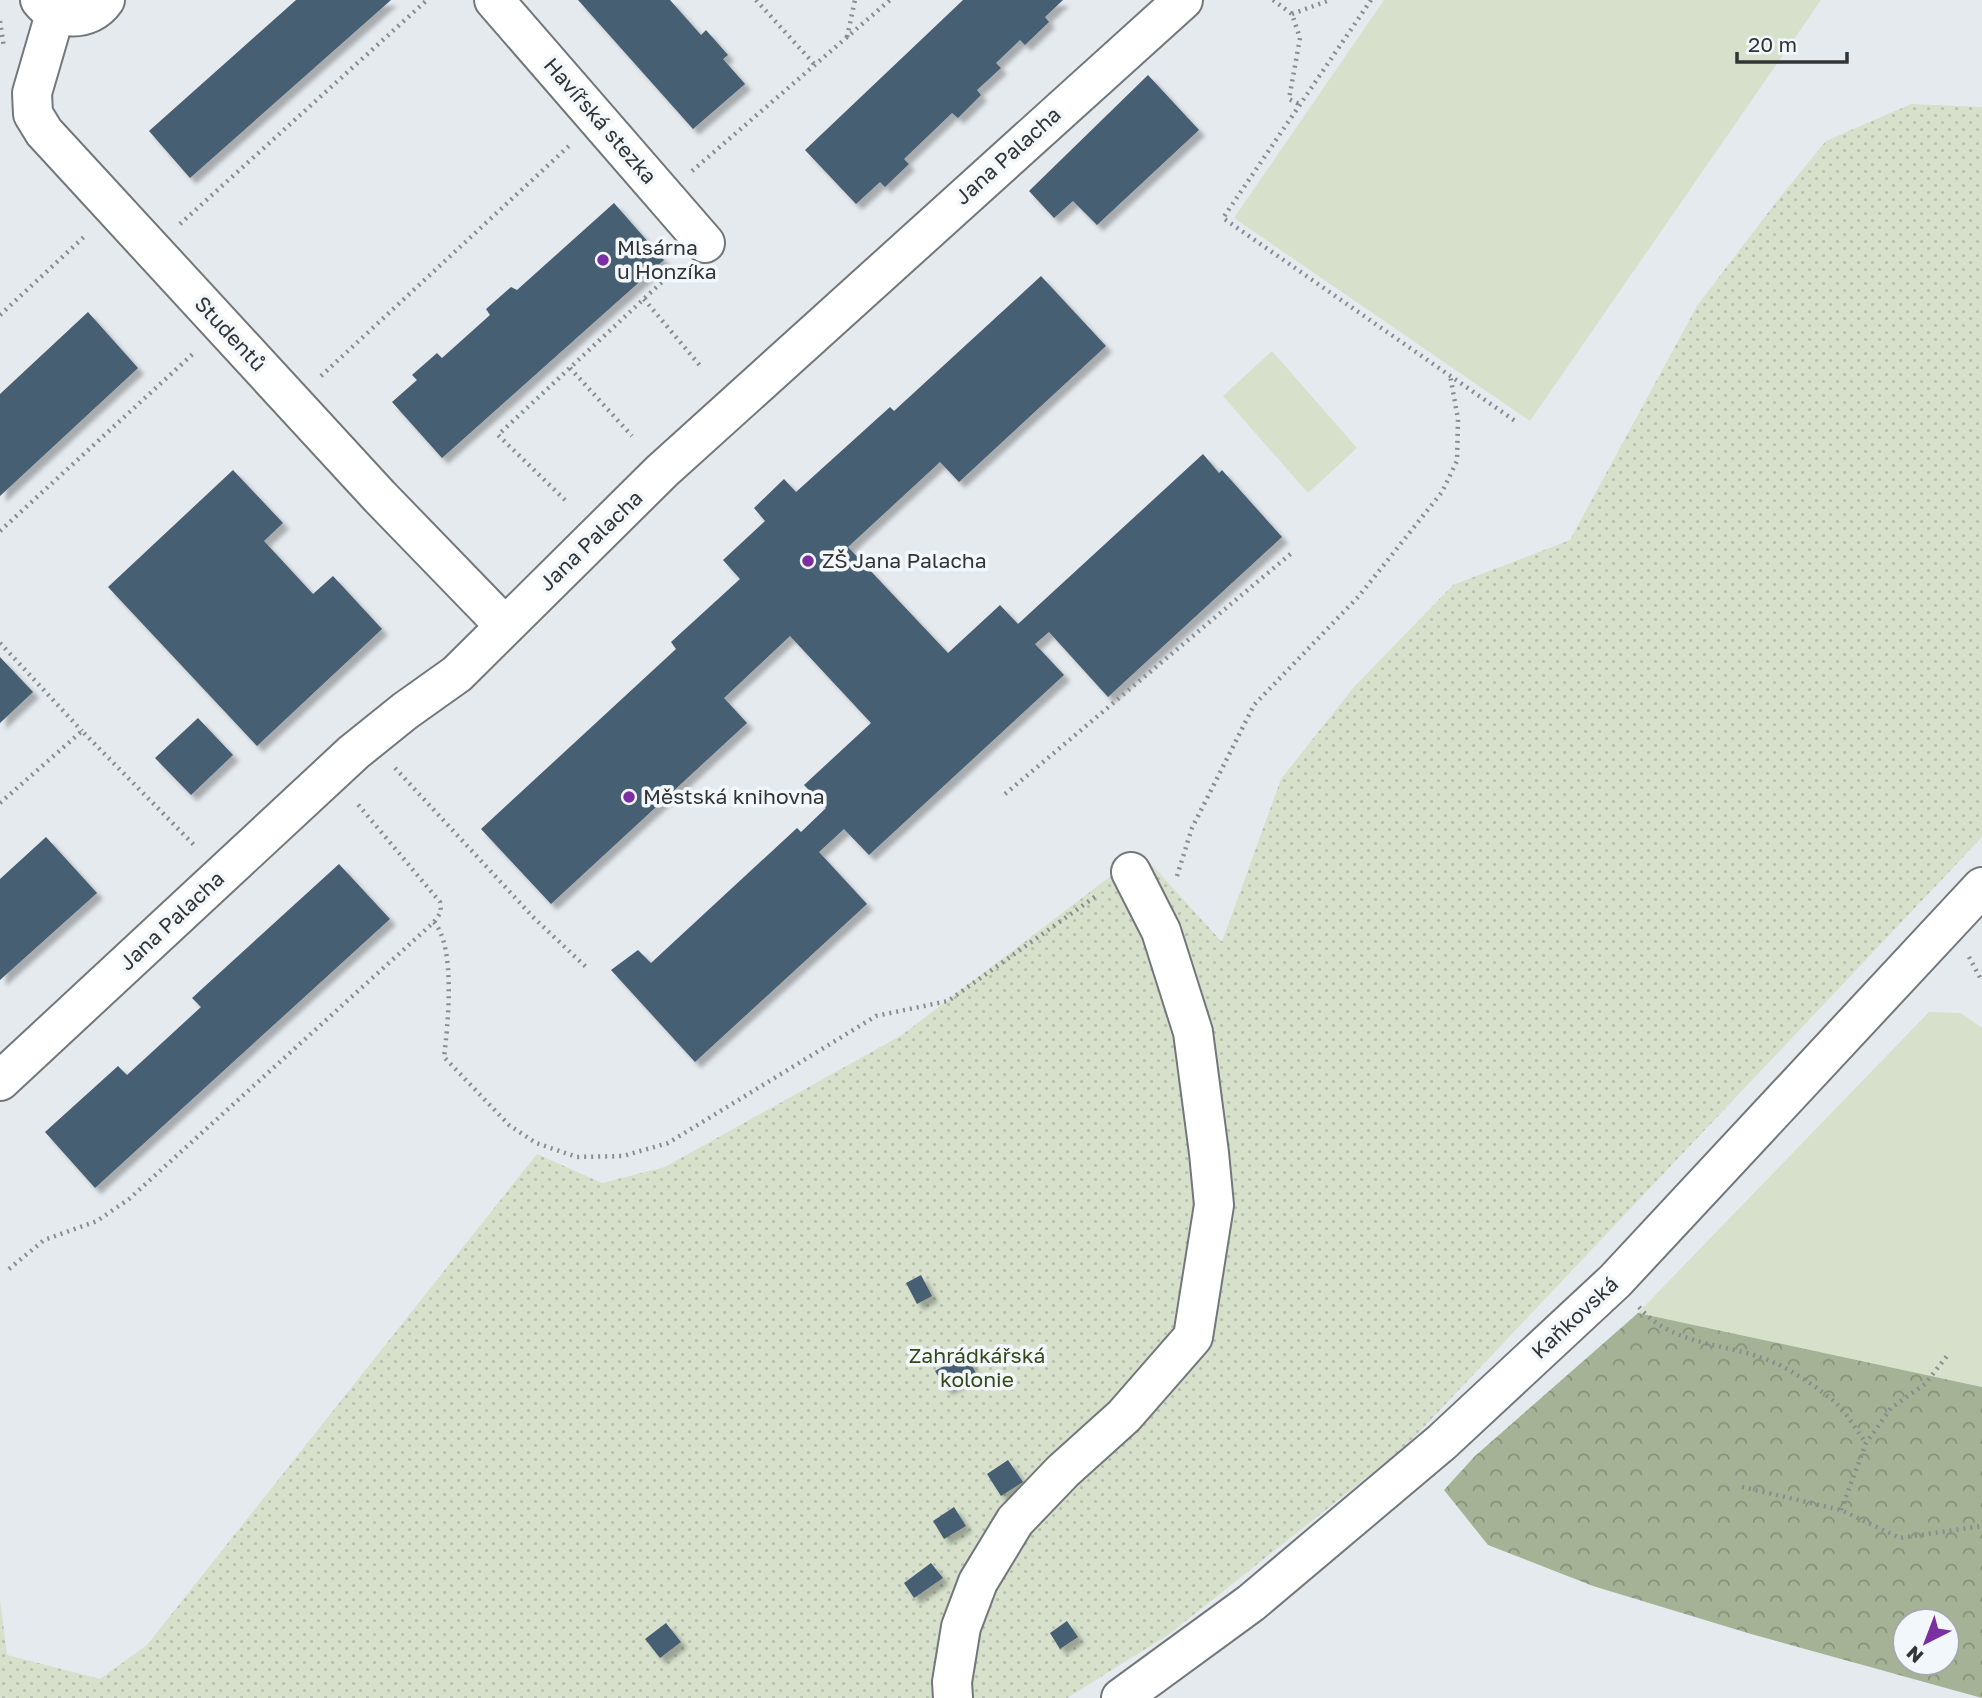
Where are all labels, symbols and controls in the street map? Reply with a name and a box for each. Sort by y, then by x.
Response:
scale bar [1737,21,1847,65]
text: 20 m [1748,31,1797,57]
street label: Havířská stezka [539,52,663,189]
street label: Jana Palacha [949,101,1066,210]
place label: Mlsárna u Honzíka [617,234,717,284]
marker: Mlsárna u Honzíka [595,252,611,268]
street label: Studentů [190,290,272,376]
street label: Jana Palacha [533,484,647,596]
place label: ZŠ Jana Palacha [822,547,987,573]
marker: ZŠ Jana Palacha [800,553,816,569]
place label: Městská knihovna [643,783,825,809]
marker: Městská knihovna [621,789,637,805]
street label: Jana Palacha [114,865,229,975]
street label: Kaňkovská [1526,1271,1623,1364]
park label: Zahrádkářská kolonie [909,1342,1045,1392]
north arrow [1891,1607,1961,1677]
text: N [1901,1642,1927,1668]

